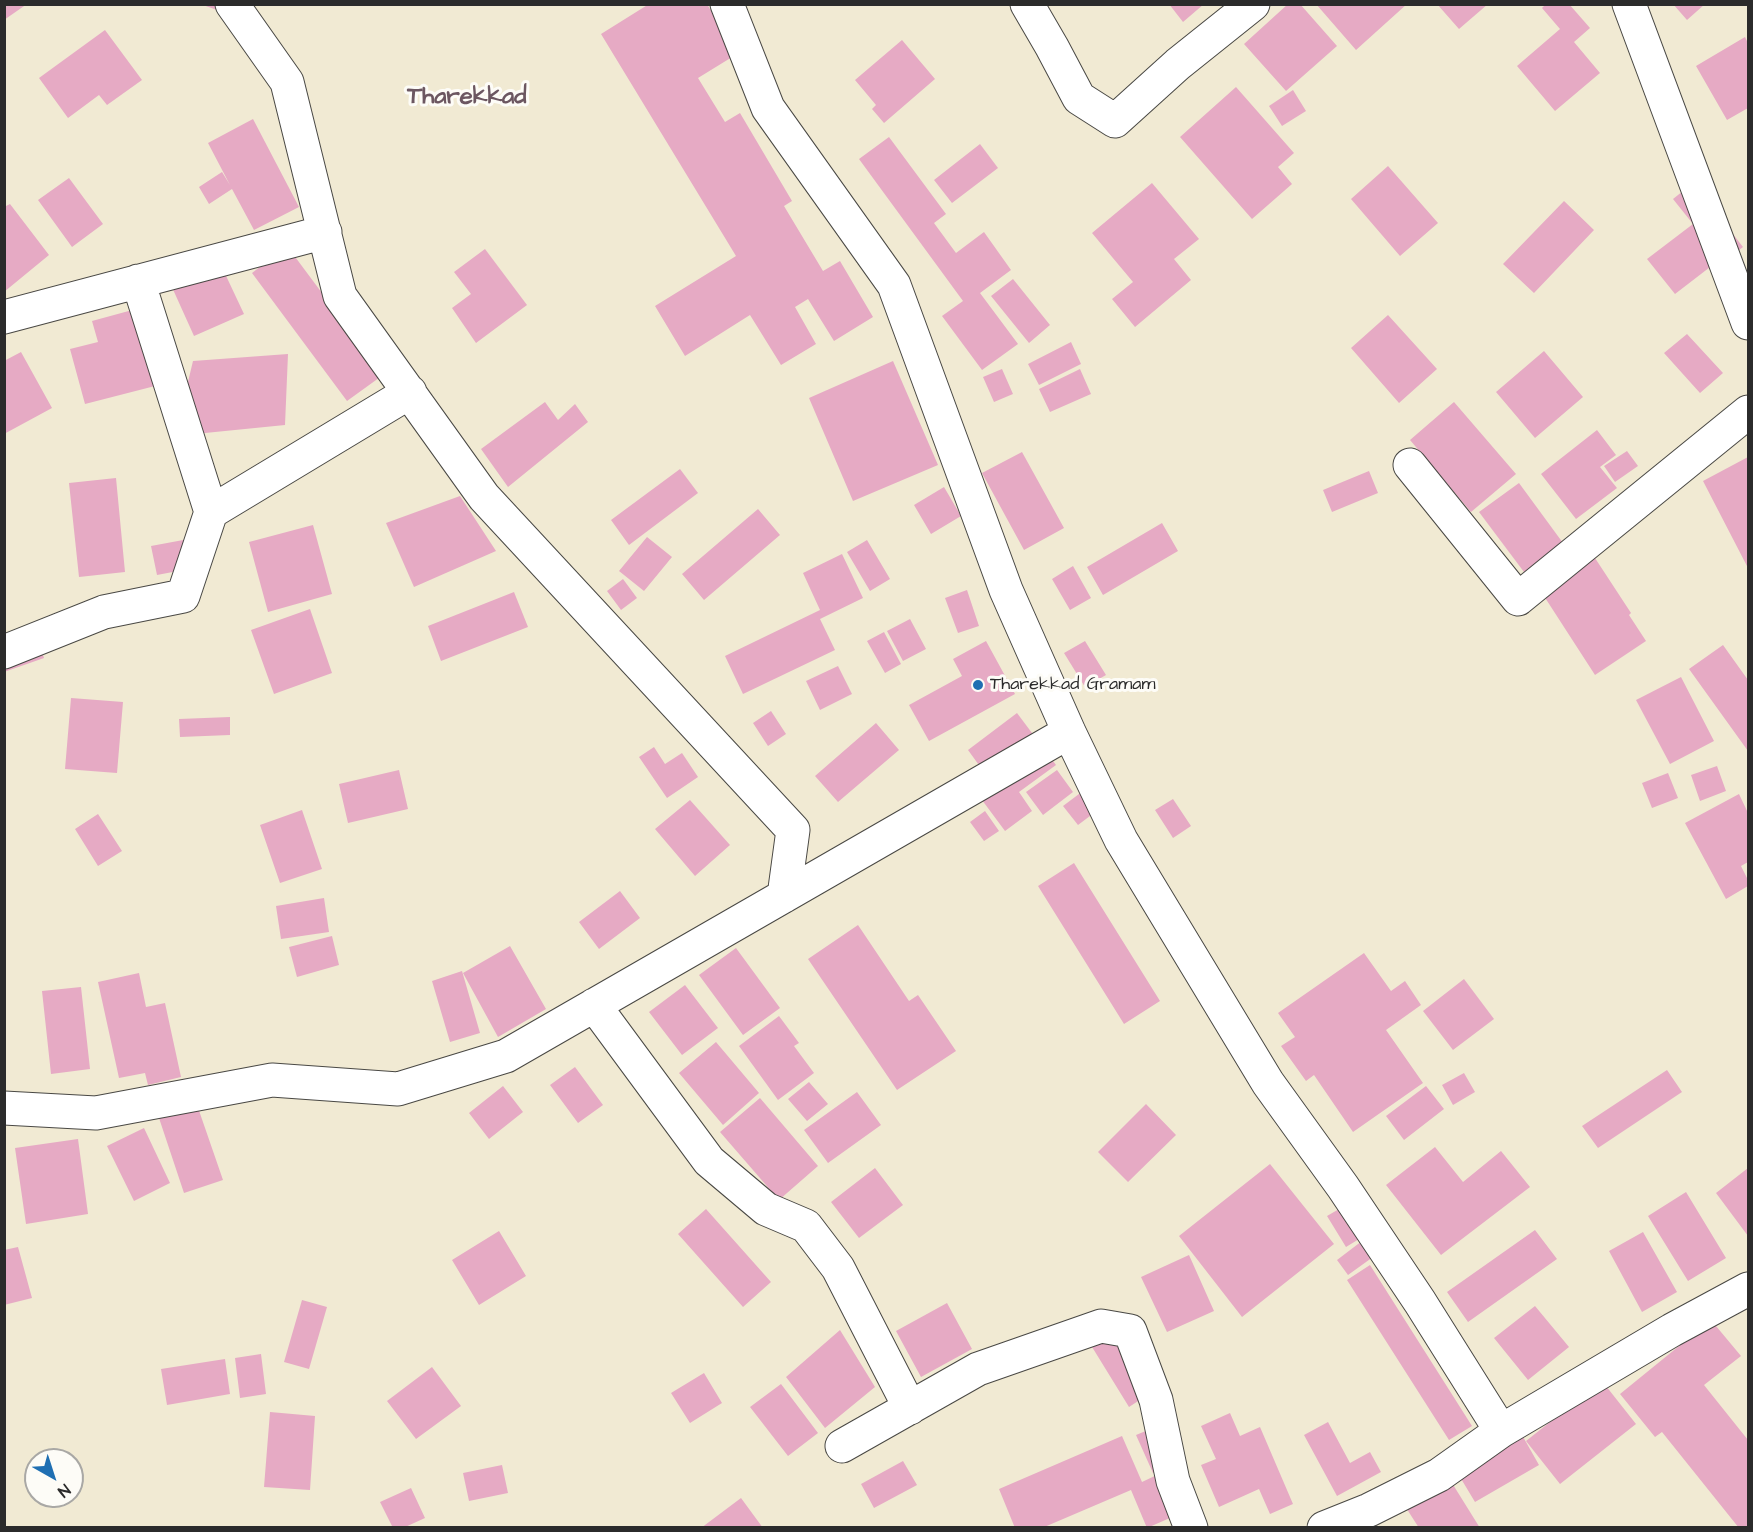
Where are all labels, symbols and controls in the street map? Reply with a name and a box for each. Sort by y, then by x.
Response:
district label: Tharekkad [407,84,527,112]
place label: Tharekkad Gramam [990,674,1155,696]
marker: Tharekkad Gramam [971,678,985,692]
north arrow [24,1448,84,1508]
text: N [53,1479,75,1502]

